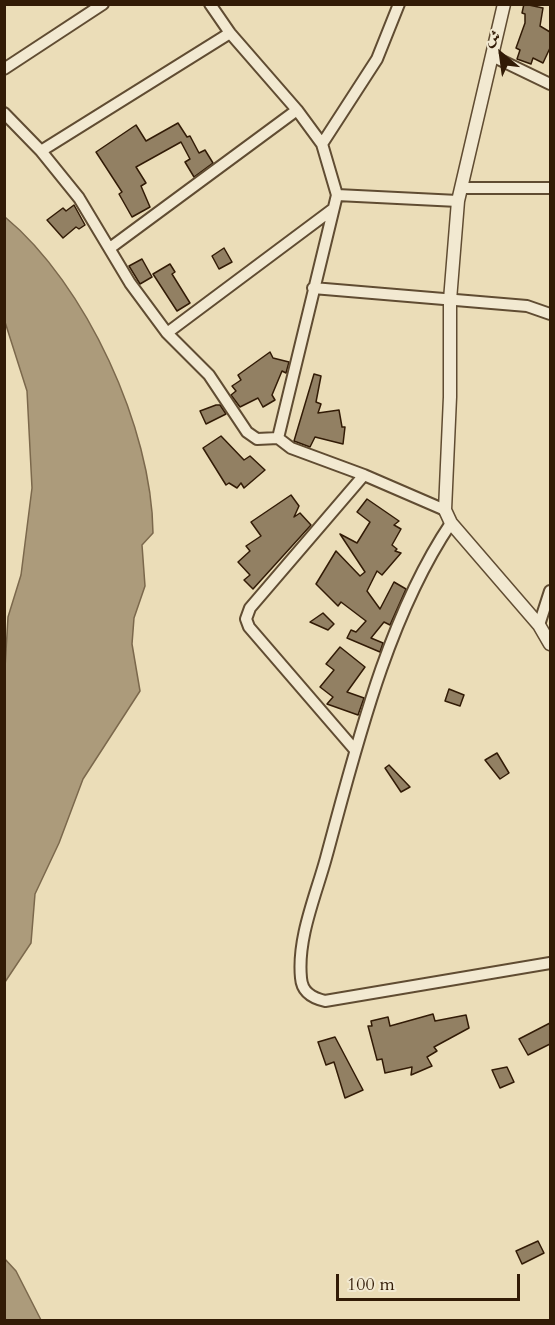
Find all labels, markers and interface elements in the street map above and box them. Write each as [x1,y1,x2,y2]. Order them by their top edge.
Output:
north arrow [471,24,531,84]
text: ش [480,25,505,52]
scale bar [339,1262,524,1300]
text: 100 m [347,1272,395,1297]

